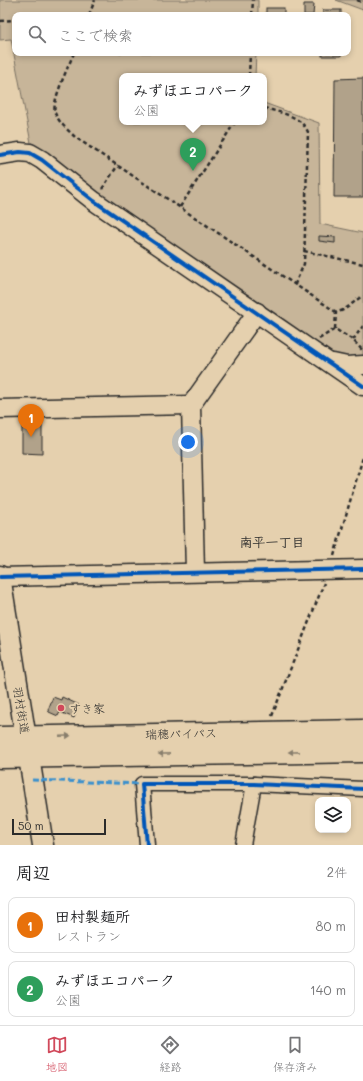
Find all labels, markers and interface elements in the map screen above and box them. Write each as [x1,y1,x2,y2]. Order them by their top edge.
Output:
search box [12,12,351,56]
icon: search [26,23,48,45]
text: ここで検索 [58,25,133,45]
popup [119,73,267,125]
text: みずほエコパーク [133,80,253,100]
text: 公園 [133,101,159,118]
pin: 2 [180,138,206,171]
pin: 1 [18,404,44,437]
your location [178,432,198,452]
district label: 南平一丁目 [239,533,305,550]
street label: 羽村街道 [10,685,34,735]
place label: すき家 [69,700,105,716]
marker: すき家 [56,703,66,713]
street label: 瑞穂バイパス [145,724,217,742]
one-way arrow [59,733,71,740]
one-way arrow [287,749,300,755]
one-way arrow [157,751,170,757]
map controls [315,797,351,833]
button: layers [315,797,351,833]
scale bar [12,817,106,836]
text: 50 m [18,818,44,833]
text: 周辺 [16,861,50,883]
text: 2件 [327,863,347,880]
text: 田村製麺所 [55,906,130,926]
text: 1 [27,917,33,934]
text: 80 m [316,917,346,934]
text: レストラン [55,927,121,944]
text: みずほエコパーク [55,970,175,990]
text: 2 [26,981,34,998]
text: 140 m [310,981,346,998]
text: 公園 [55,991,81,1008]
tab: 地図 [46,1034,68,1074]
tab: 経路 [159,1034,181,1074]
tab: 保存済み [273,1034,317,1074]

